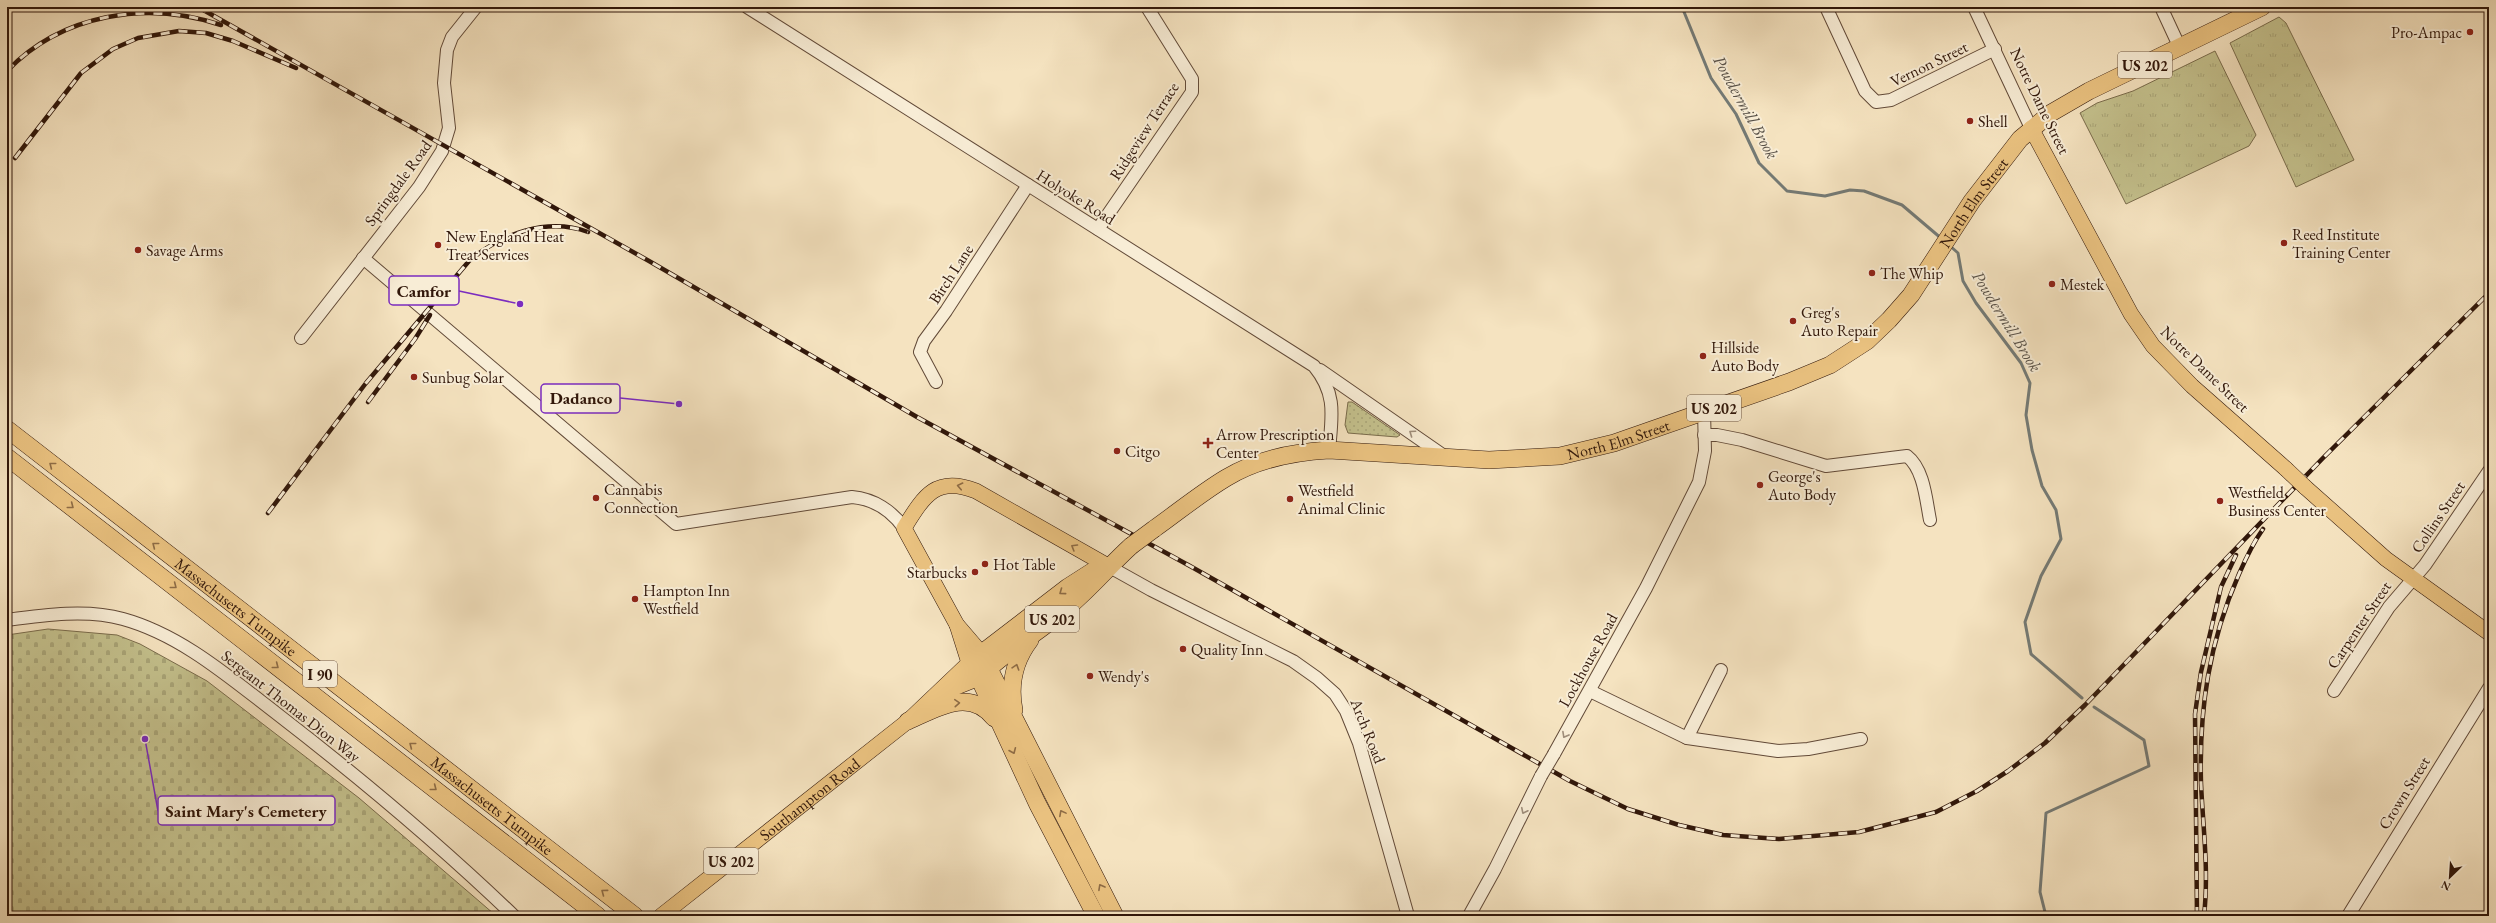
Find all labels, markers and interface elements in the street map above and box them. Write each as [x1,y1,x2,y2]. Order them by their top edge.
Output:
place label: Pro-Ampac [2391,22,2462,43]
marker: Pro-Ampac [2465,27,2475,37]
street label: Vernon Street [1887,36,1971,92]
street label: Notre Dame Street [2005,44,2075,158]
water label: Powdermill Brook [1708,51,1784,163]
road number: US 202 [2118,52,2172,78]
street label: Ridgeview Terrace [1104,78,1184,184]
place label: Shell [1978,111,2008,132]
marker: Shell [1965,116,1975,126]
street label: Springdale Road [360,135,437,230]
street label: North Elm Street [1934,153,2012,252]
street label: Holyoke Road [1033,164,1120,230]
place label: Reed Institute Training Center [2292,224,2391,263]
place label: New England Heat Treat Services [446,226,564,265]
marker: Reed Institute Training Center [2279,238,2289,248]
place label: Savage Arms [146,240,223,261]
marker: New England Heat Treat Services [433,240,443,250]
street label: Birch Lane [924,240,978,308]
marker: Savage Arms [133,245,143,255]
place label: The Whip [1880,263,1944,284]
water label: Powdermill Brook [1967,266,2047,376]
marker: The Whip [1867,268,1877,278]
place label: Mestek [2060,274,2105,295]
callout: Camfor [389,276,459,305]
marker: Mestek [2047,279,2057,289]
text: Camfor [397,280,451,302]
place label: Greg's Auto Repair [1800,302,1879,341]
marker: Greg's Auto Repair [1788,316,1798,326]
street label: Notre Dame Street [2156,321,2254,417]
place label: Hillside Auto Body [1710,337,1780,376]
marker: Hillside Auto Body [1698,351,1708,361]
place label: Sunbug Solar [422,367,504,388]
marker: Sunbug Solar [409,372,419,382]
callout: Dadanco [541,384,620,413]
text: Dadanco [550,387,613,409]
road number: US 202 [1687,395,1741,421]
street label: North Elm Street [1565,414,1672,464]
place label: Arrow Prescription Center [1215,424,1335,463]
one-way arrow [1410,431,1417,438]
marker: Arrow Prescription Center [1203,438,1213,448]
place label: Citgo [1125,441,1160,462]
marker: Citgo [1112,446,1122,456]
one-way arrow [50,463,57,470]
place label: George's Auto Body [1767,466,1837,505]
street label: Collins Street [2406,477,2470,557]
place label: Cannabis Connection [604,479,679,518]
place label: Westfield Animal Clinic [1297,480,1385,519]
marker: George's Auto Body [1755,480,1765,490]
place label: Westfield Business Center [2228,482,2326,521]
one-way arrow [957,483,963,491]
marker: Cannabis Connection [591,493,601,503]
marker: Westfield Animal Clinic [1285,494,1295,504]
marker: Westfield Business Center [2215,496,2225,506]
one-way arrow [66,502,73,509]
one-way arrow [152,543,159,550]
one-way arrow [1071,544,1078,551]
street label: Massachusetts Turnpike [171,553,302,661]
place label: Hot Table [993,554,1056,575]
marker: Hot Table [980,559,990,569]
place label: Starbucks [907,562,967,583]
marker: Starbucks [970,567,980,577]
street label: Carpenter Street [2322,577,2396,673]
place label: Hampton Inn Westfield [643,580,731,619]
one-way arrow [169,581,176,588]
one-way arrow [1060,587,1067,594]
marker: Hampton Inn Westfield [630,594,640,604]
road number: US 202 [1025,606,1079,632]
street label: Lockhouse Road [1554,609,1623,711]
place label: Quality Inn [1191,639,1264,660]
marker: Quality Inn [1178,644,1188,654]
street label: Sergeant Thomas Dion Way [217,645,366,768]
one-way arrow [272,661,279,668]
road number: I 90 [303,661,337,687]
one-way arrow [1011,664,1020,671]
place label: Wendy's [1098,666,1149,687]
marker: Wendy's [1085,671,1095,681]
street label: Arch Road [1345,695,1391,767]
one-way arrow [954,698,960,707]
one-way arrow [1562,731,1569,738]
one-way arrow [410,743,417,750]
one-way arrow [1008,746,1016,754]
street label: Massachusetts Turnpike [427,751,558,859]
street label: Southampton Road [755,752,865,845]
street label: Crown Street [2373,753,2435,833]
one-way arrow [430,784,437,791]
callout: Saint Mary's Cemetery [158,796,335,825]
text: Saint Mary's Cemetery [165,800,327,822]
one-way arrow [1521,806,1529,814]
one-way arrow [1059,809,1067,817]
road number: US 202 [704,848,758,874]
north arrow [2430,857,2470,897]
text: N [2439,878,2453,894]
one-way arrow [1099,884,1106,891]
one-way arrow [602,890,609,897]

